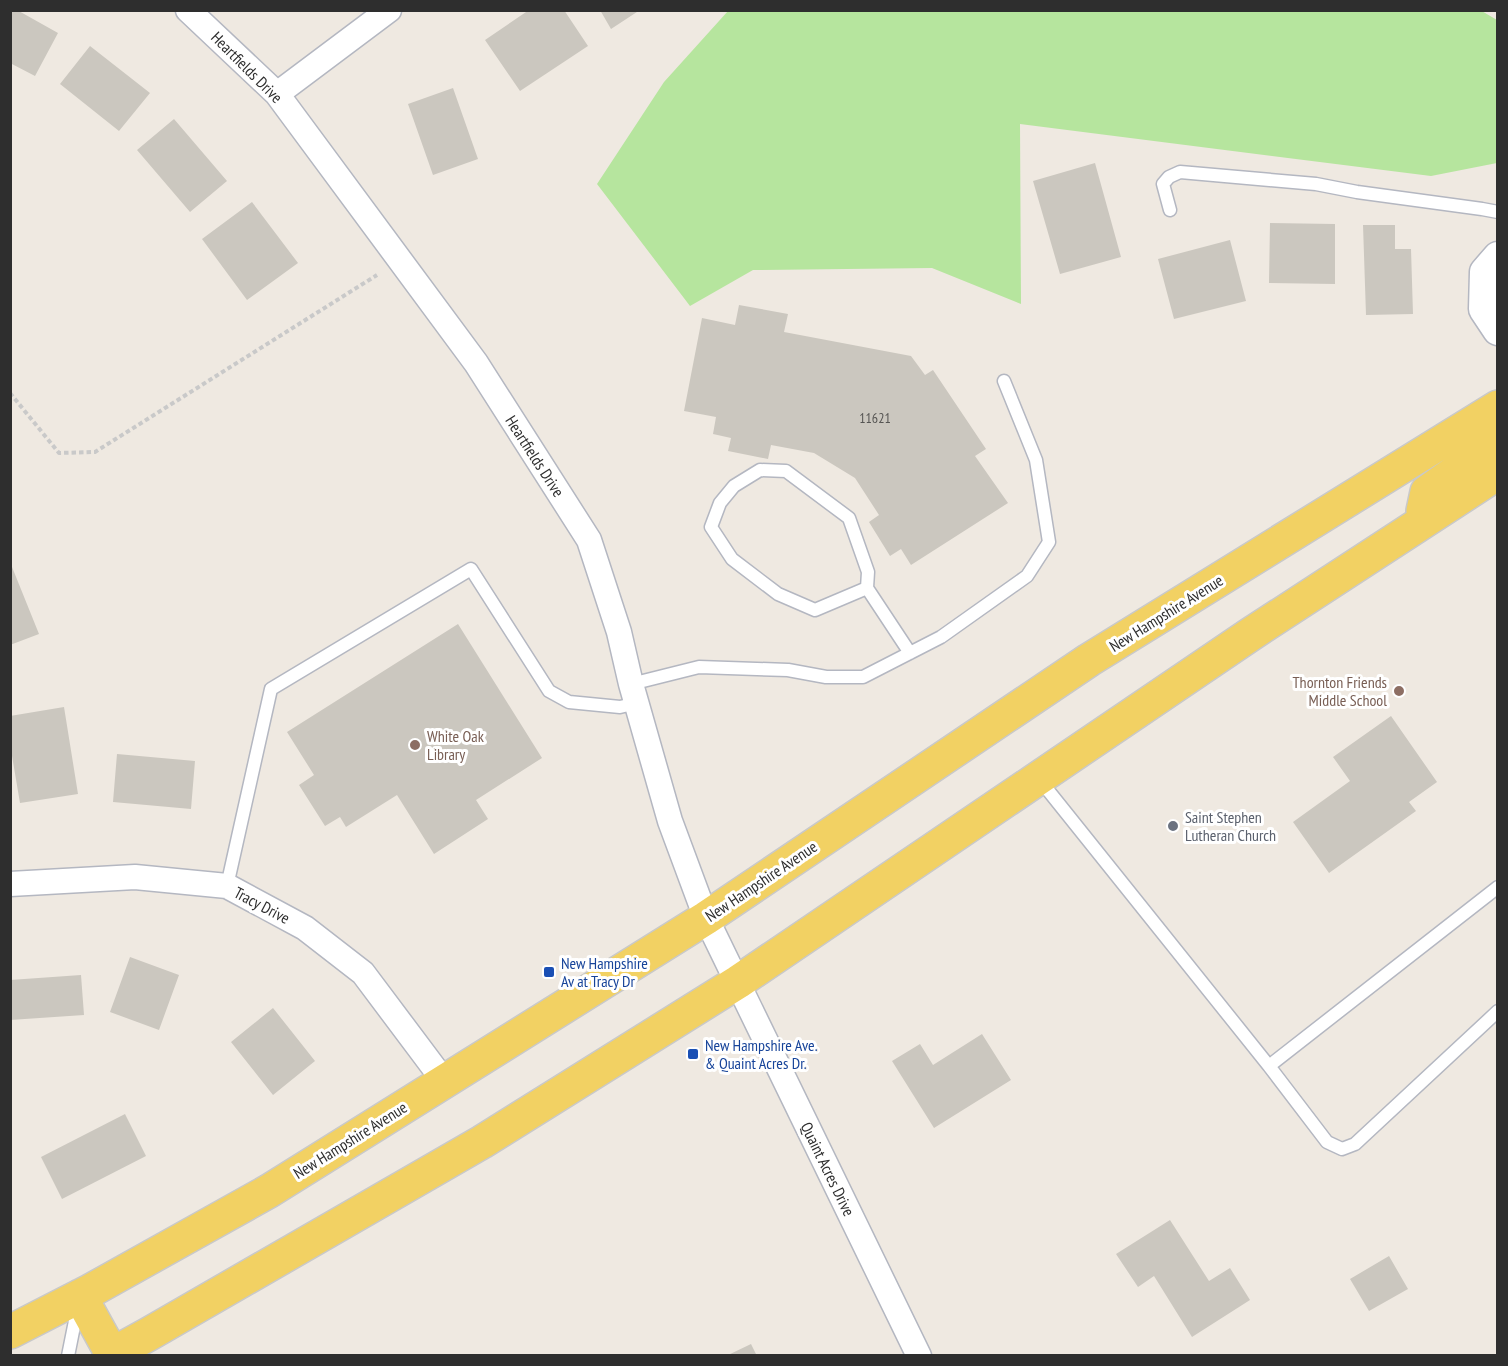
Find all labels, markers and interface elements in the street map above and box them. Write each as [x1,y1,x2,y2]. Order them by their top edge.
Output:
street label: Heartfields Drive [207,27,287,107]
house number: 11621 [859,409,891,427]
street label: Heartfields Drive [501,412,569,500]
street label: New Hampshire Avenue [1105,570,1227,656]
place label: Thornton Friends Middle School [1292,672,1387,710]
marker: Thornton Friends Middle School [1392,684,1406,698]
place label: White Oak Library [427,726,485,764]
marker: White Oak Library [408,738,422,752]
place label: Saint Stephen Lutheran Church [1185,807,1276,845]
marker: Saint Stephen Lutheran Church [1166,819,1180,833]
street label: New Hampshire Avenue [701,836,821,926]
street label: Tracy Drive [231,882,293,928]
place label: New Hampshire Av at Tracy Dr [561,953,648,991]
marker: New Hampshire Av at Tracy Dr [542,965,556,979]
place label: New Hampshire Ave. & Quaint Acres Dr. [705,1035,818,1073]
marker: New Hampshire Ave. & Quaint Acres Dr. [686,1047,700,1061]
street label: New Hampshire Avenue [289,1097,411,1183]
street label: Quaint Acres Drive [797,1119,859,1219]

